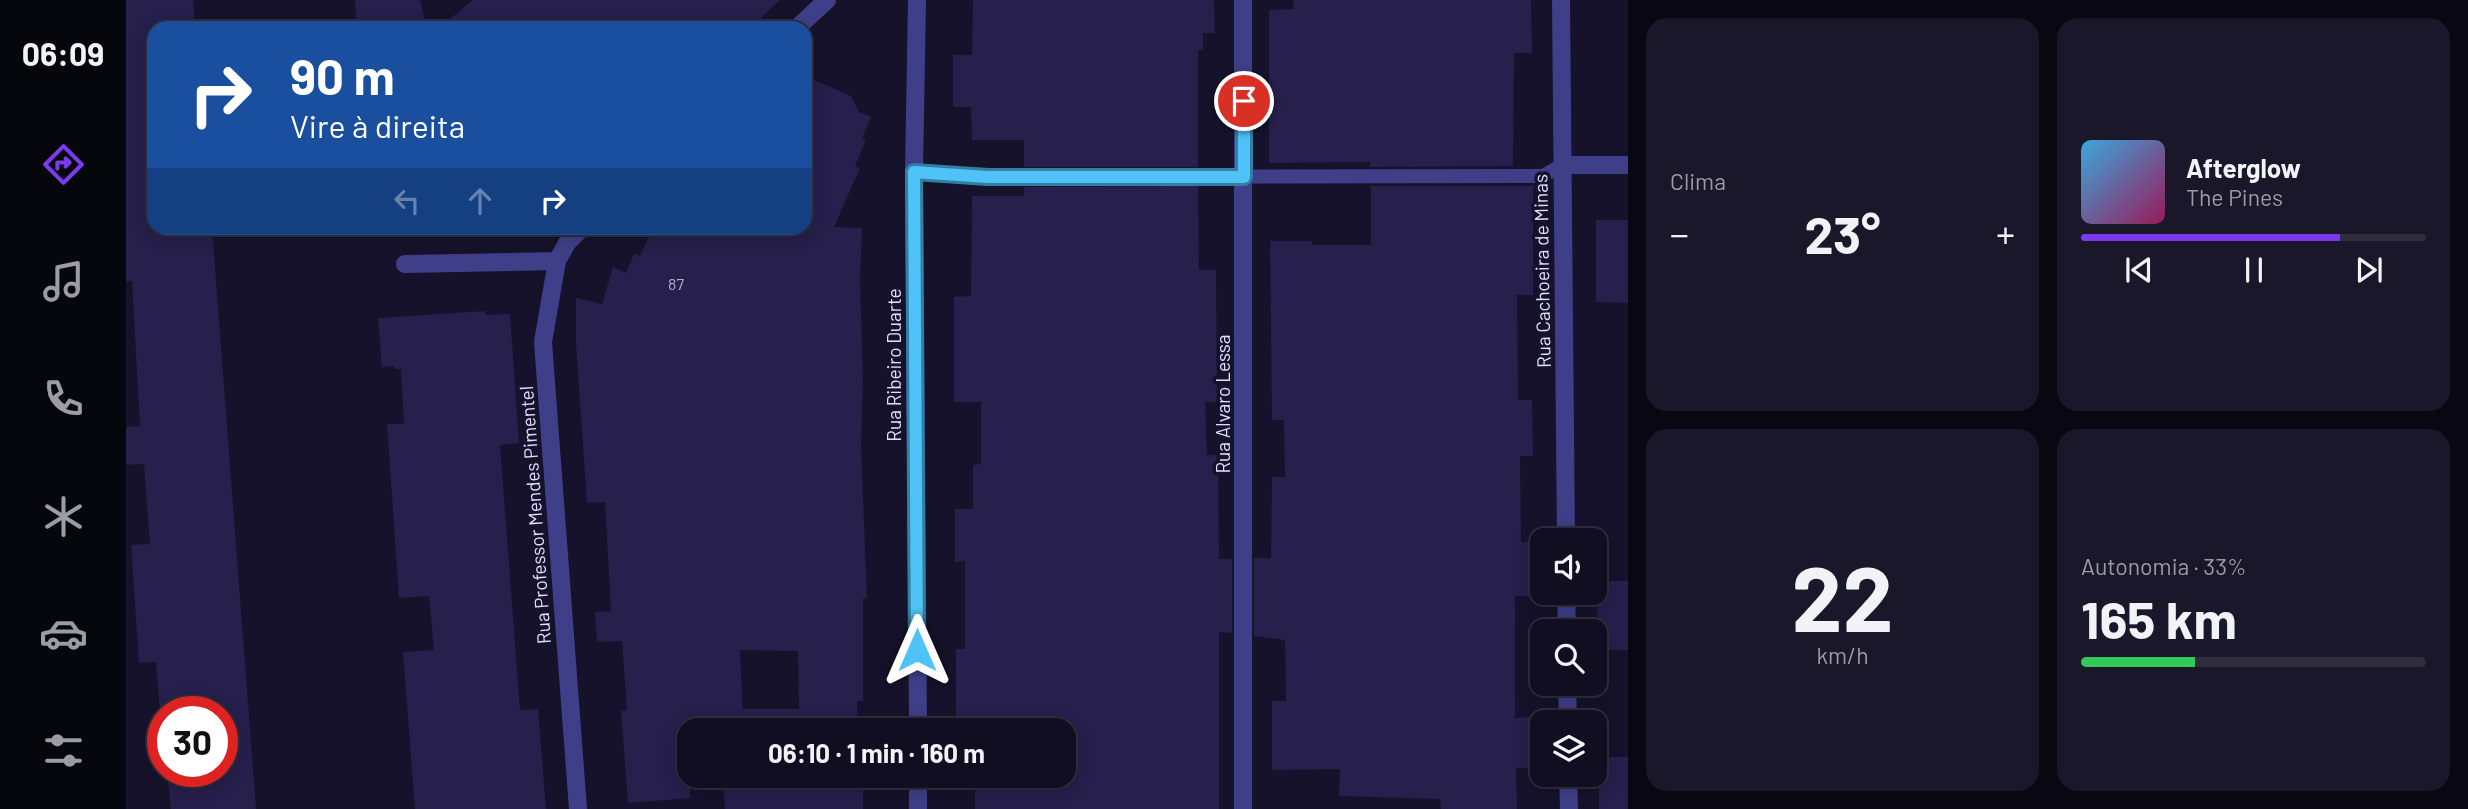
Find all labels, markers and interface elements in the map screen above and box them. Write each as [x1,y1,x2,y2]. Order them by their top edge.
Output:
text: 06:09 [22,34,104,72]
text: 90 m [290,46,395,105]
icon: right [175,49,266,140]
pin [1214,71,1274,131]
icon: arrive [1225,82,1263,120]
text: Vire à direita [290,106,465,144]
icon: directions [39,140,88,189]
text: Afterglow [2186,152,2301,183]
text: Clima [1670,167,1726,195]
street label: Rua Cachoeira de Minas [1528,174,1555,368]
icon: left [388,182,426,220]
icon: ahead [461,182,499,220]
icon: right [534,182,572,220]
text: The Pines [2186,183,2283,211]
text: 23° [1804,202,1881,264]
text: − [1670,210,1689,256]
text: + [1996,210,2015,256]
icon: previous [2120,251,2158,289]
icon: pause [2235,251,2273,289]
icon: next [2350,251,2388,289]
icon: music [39,257,88,306]
house number: 87 [668,274,684,293]
street label: Rua Ribeiro Duarte [882,288,905,442]
street label: Rua Alvaro Lessa [1211,334,1234,474]
icon: phone [39,374,88,423]
street label: Rua Professor Mendes Pimentel [514,385,555,645]
icon: climate [39,492,88,541]
map controls [1530,528,1607,787]
button: sound [1530,528,1607,605]
text: 22 [1792,541,1893,650]
text: Autonomia · 33% [2081,552,2247,580]
text: 165 km [2081,587,2237,649]
icon: car [39,609,88,658]
position arrow [880,613,954,687]
button: search [1530,619,1607,696]
text: km/h [1816,641,1869,669]
speed limit sign: 30 [147,696,238,787]
button: layers [1530,710,1607,787]
icon: filters [39,726,88,775]
text: 06:10 · 1 min · 160 m [768,737,985,768]

